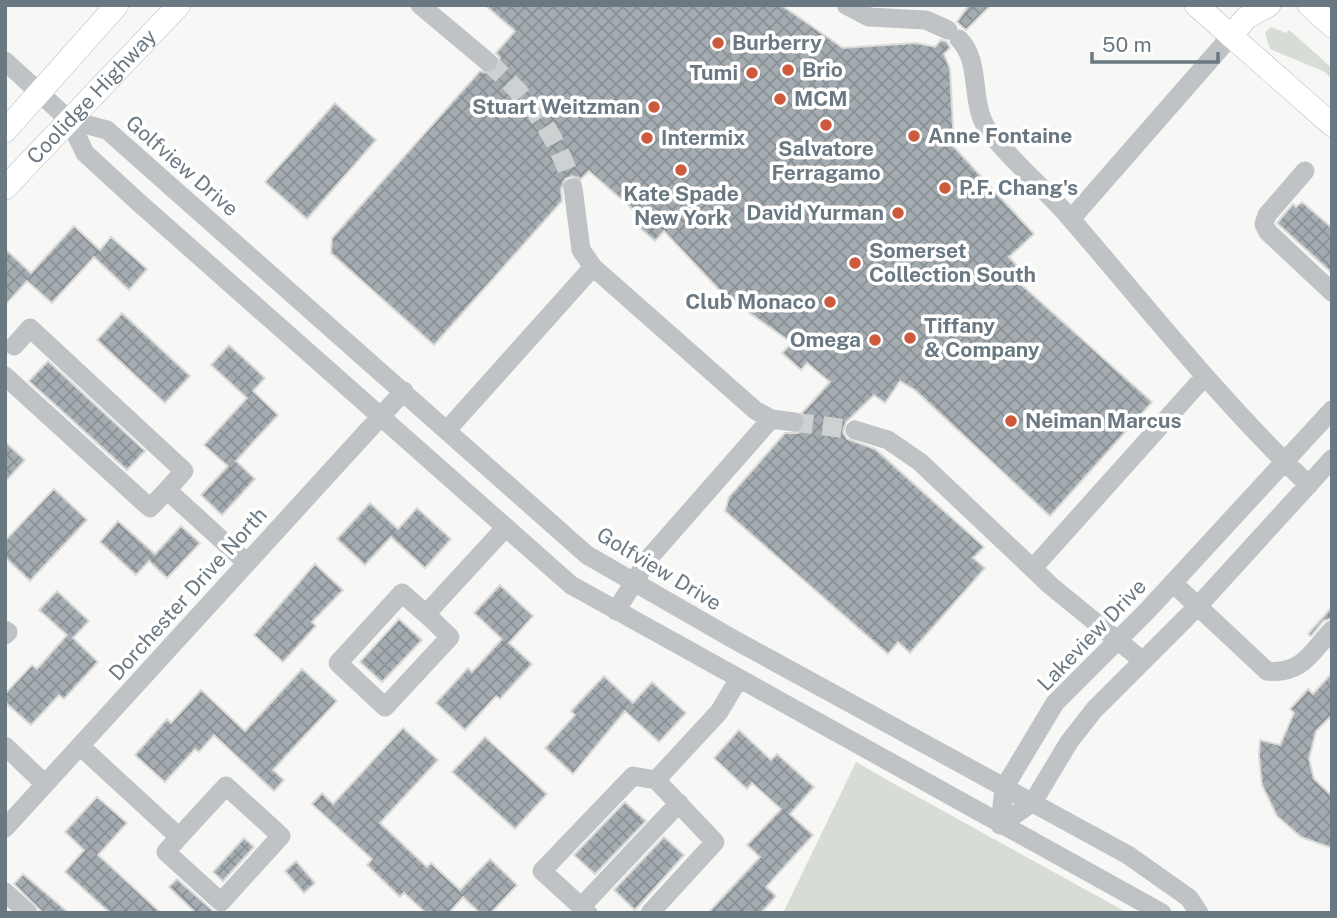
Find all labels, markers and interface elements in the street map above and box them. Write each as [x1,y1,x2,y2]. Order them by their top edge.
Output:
scale bar [1092,21,1218,65]
street label: Coolidge Highway [22,24,161,169]
place label: Burberry [732,30,822,55]
text: 50 m [1102,32,1152,57]
marker: Burberry [710,35,726,51]
place label: Brio [802,57,843,82]
place label: Tumi [689,60,738,85]
marker: Brio [780,62,796,78]
marker: Tumi [744,65,760,81]
place label: MCM [794,86,848,111]
marker: MCM [772,91,788,107]
place label: Stuart Weitzman [472,94,640,119]
marker: Stuart Weitzman [646,99,662,115]
street label: Golfview Drive [121,110,244,221]
marker: Salvatore Ferragamo [818,117,834,133]
place label: Anne Fontaine [928,123,1072,148]
place label: Intermix [661,125,745,150]
marker: Anne Fontaine [906,128,922,144]
marker: Intermix [639,130,655,146]
place label: Salvatore Ferragamo [771,136,881,185]
marker: Kate Spade New York [673,162,689,178]
place label: P.F. Chang's [959,175,1078,200]
marker: P.F. Chang's [937,180,953,196]
place label: Kate Spade New York [623,181,739,230]
place label: David Yurman [746,200,884,225]
marker: David Yurman [890,205,906,221]
place label: Somerset Collection South [869,238,1036,287]
marker: Somerset Collection South [847,255,863,271]
place label: Club Monaco [685,289,816,314]
marker: Club Monaco [822,294,838,310]
place label: Tiffany & Company [924,313,1040,362]
place label: Omega [790,327,861,352]
marker: Tiffany & Company [902,330,918,346]
marker: Omega [867,332,883,348]
place label: Neiman Marcus [1025,408,1181,433]
marker: Neiman Marcus [1003,413,1019,429]
street label: Dorchester Drive North [103,502,272,685]
street label: Golfview Drive [592,522,726,616]
street label: Lakeview Drive [1032,574,1151,696]

